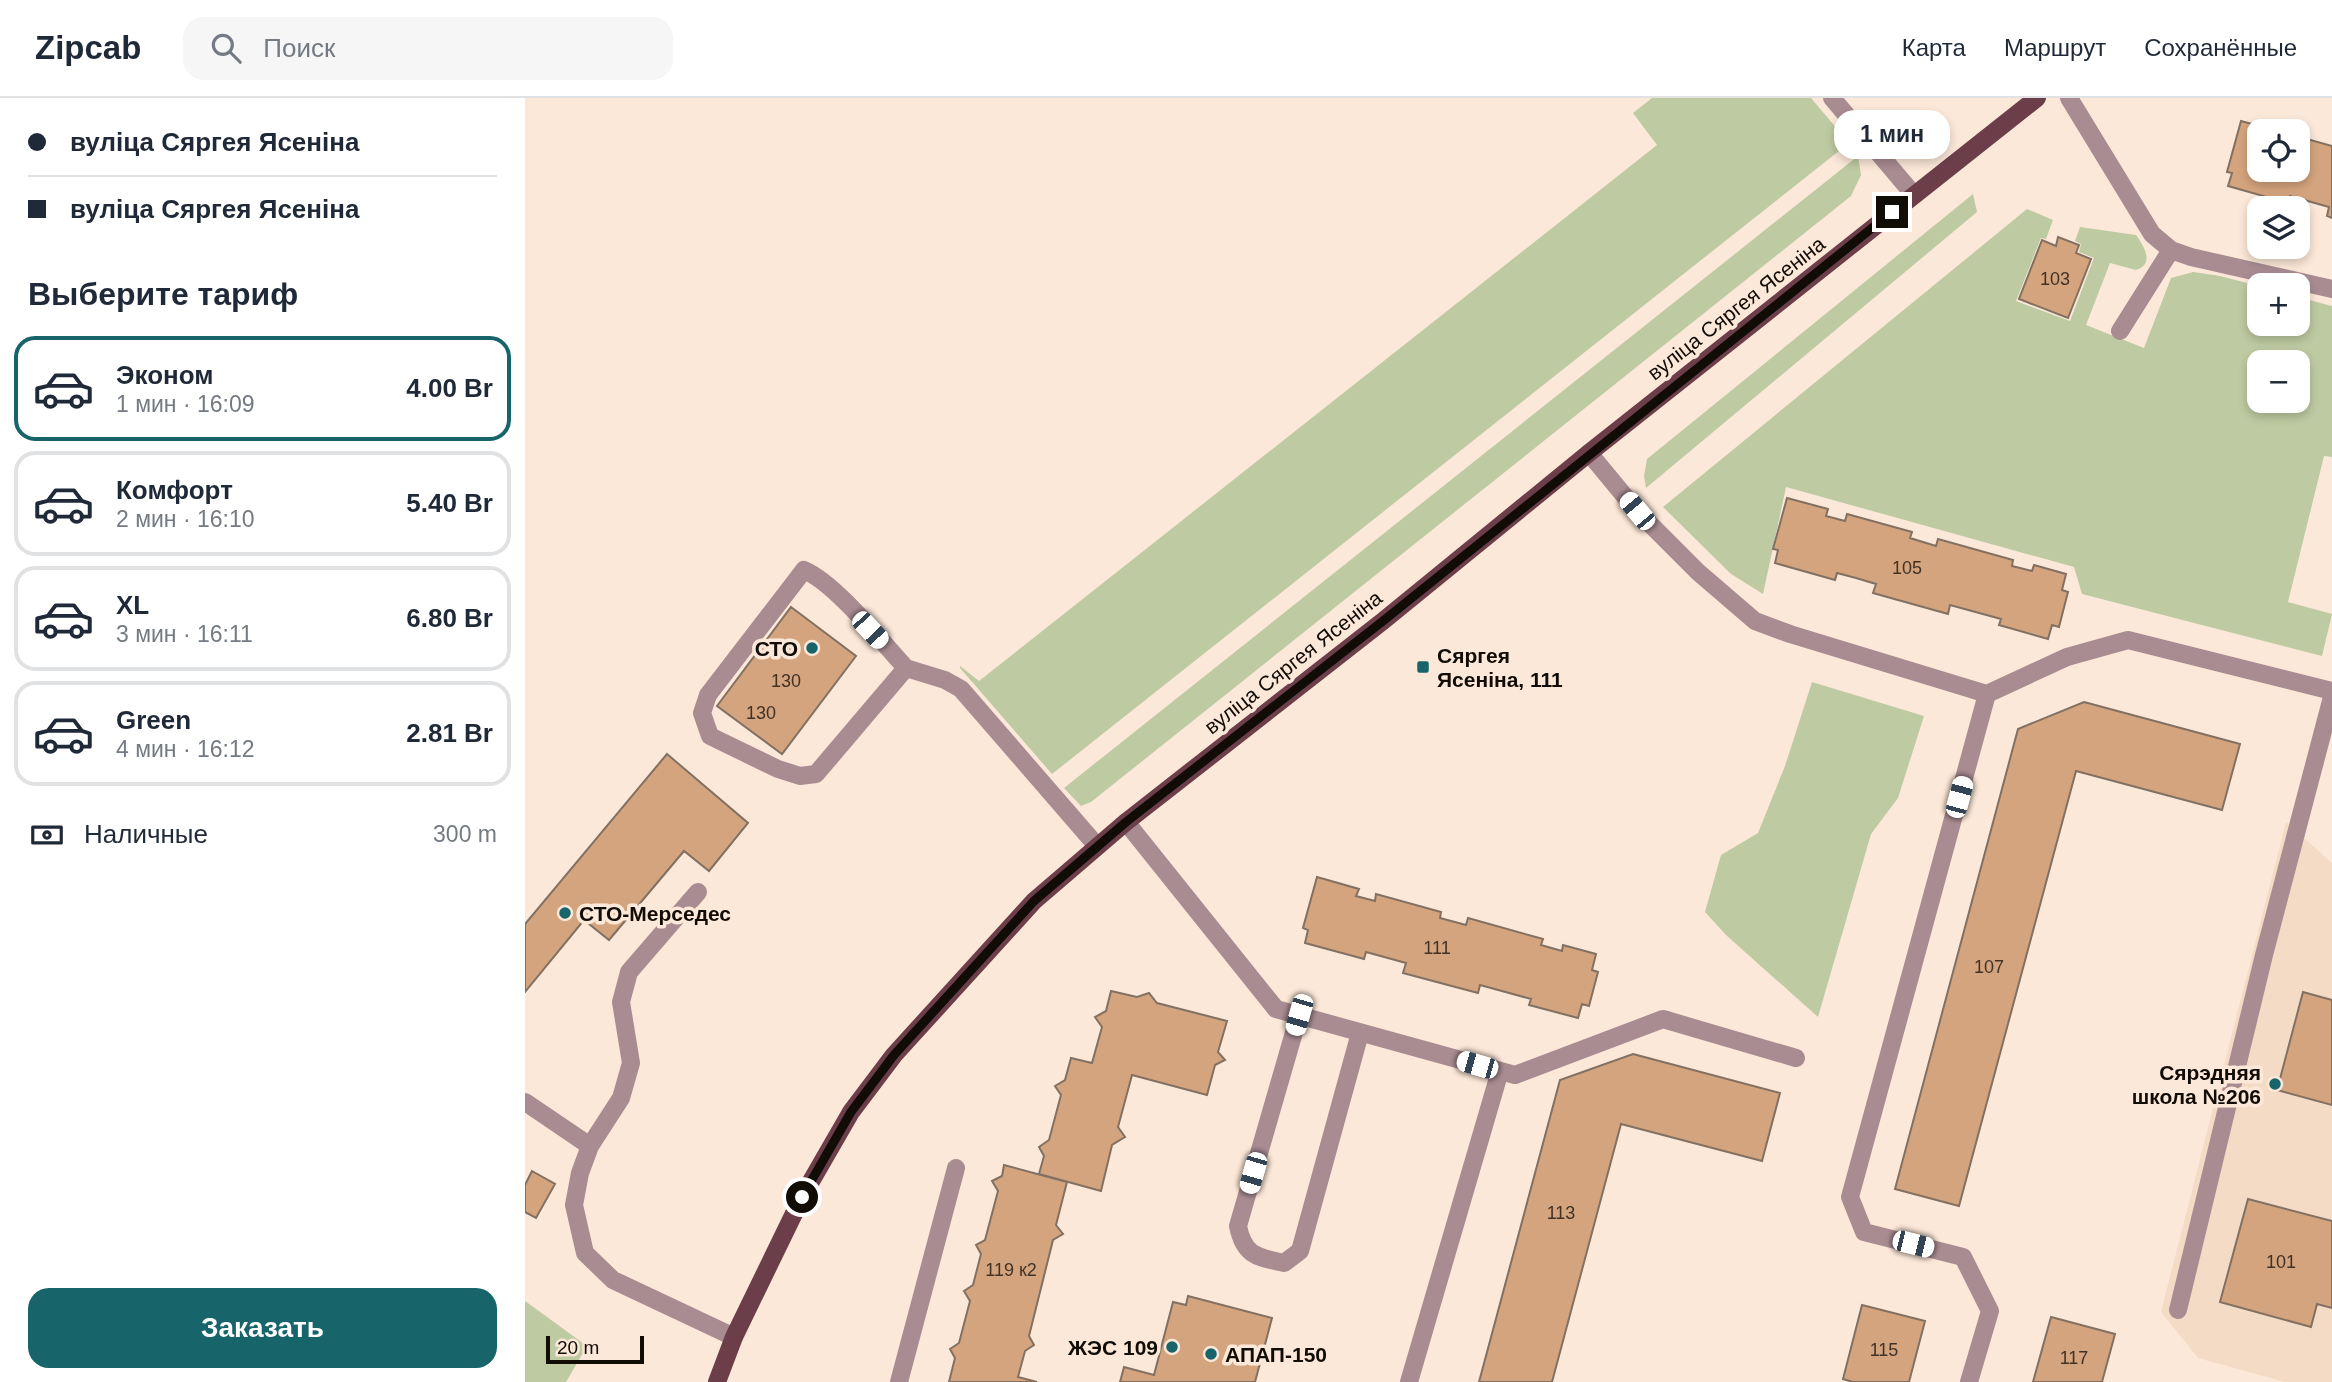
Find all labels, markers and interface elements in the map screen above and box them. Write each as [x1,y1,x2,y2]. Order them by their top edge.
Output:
search box [183,17,673,80]
text: Zipcab [35,29,141,66]
icon: search [207,29,245,67]
text: Поиск [263,33,335,63]
text: Карта [1902,34,1966,61]
text: Маршрут [2004,34,2106,61]
text: Сохранённые [2144,34,2297,61]
callout: 1 мин [1834,110,1950,159]
map controls [2247,119,2310,413]
button: locate [2247,119,2310,182]
text: 1 мин [1860,121,1924,147]
text: вуліца Сяргея Ясеніна [70,127,359,157]
text: вуліца Сяргея Ясеніна [70,194,359,224]
route end [1876,196,1908,228]
button: layers [2247,196,2310,259]
street label: вуліца Сяргея Ясеніна [1643,232,1829,384]
house number: 103 [2040,269,2070,289]
button: + [2247,273,2310,336]
text: Выберите тариф [28,276,298,312]
button: − [2247,350,2310,413]
icon: car [32,357,95,420]
text: Эконом [116,360,214,390]
text: 4.00 Br [406,373,493,403]
text: 1 мин · 16:09 [116,391,255,417]
icon: car [32,472,95,535]
text: Комфорт [116,475,233,505]
text: 5.40 Br [406,488,493,518]
car [1616,488,1659,534]
text: 2 мин · 16:10 [116,506,255,532]
house number: 105 [1892,558,1922,578]
street label: вуліца Сяргея Ясеніна [1200,586,1386,738]
icon: car [32,587,95,650]
text: XL [116,590,149,620]
text: 6.80 Br [406,603,493,633]
car [848,607,893,653]
text: 3 мин · 16:11 [116,621,253,647]
place label: СТО [755,637,798,660]
marker: СТО [804,640,820,656]
place label: Сяргея Ясеніна, 111 [1437,644,1563,691]
marker: Сяргея Ясеніна, 111 [1415,659,1431,675]
house number: 130 [771,671,801,691]
icon: car [32,702,95,765]
house number: 130 [746,703,776,723]
text: Green [116,705,191,735]
text: 2.81 Br [406,718,493,748]
text: 4 мин · 16:12 [116,736,255,762]
car [1944,774,1975,820]
icon: cash [28,816,66,854]
text: Наличные [84,819,208,849]
text: 300 m [433,821,497,847]
place label: СТО-Мерседес [579,902,731,925]
marker: СТО-Мерседес [557,905,573,921]
house number: 111 [1423,938,1451,958]
house number: 107 [1974,957,2004,977]
car [1284,992,1315,1038]
car [1454,1049,1501,1081]
place label: Сярэдняя школа №206 [2132,1061,2261,1108]
marker: Сярэдняя школа №206 [2267,1076,2283,1092]
car [1238,1150,1269,1196]
route start [786,1181,818,1213]
house number: 113 [1547,1203,1575,1223]
car [1891,1229,1936,1259]
house number: 101 [2266,1252,2296,1272]
house number: 119 к2 [985,1260,1037,1280]
button: Заказать [28,1288,497,1368]
scale bar [546,1333,644,1365]
place label: ЖЭС 109 [1067,1336,1158,1359]
text: 20 m [557,1337,599,1358]
marker: ЖЭС 109 [1164,1339,1180,1355]
house number: 115 [1870,1340,1898,1360]
place label: АПАП-150 [1225,1343,1327,1366]
marker: АПАП-150 [1203,1346,1219,1362]
house number: 117 [2060,1348,2088,1368]

